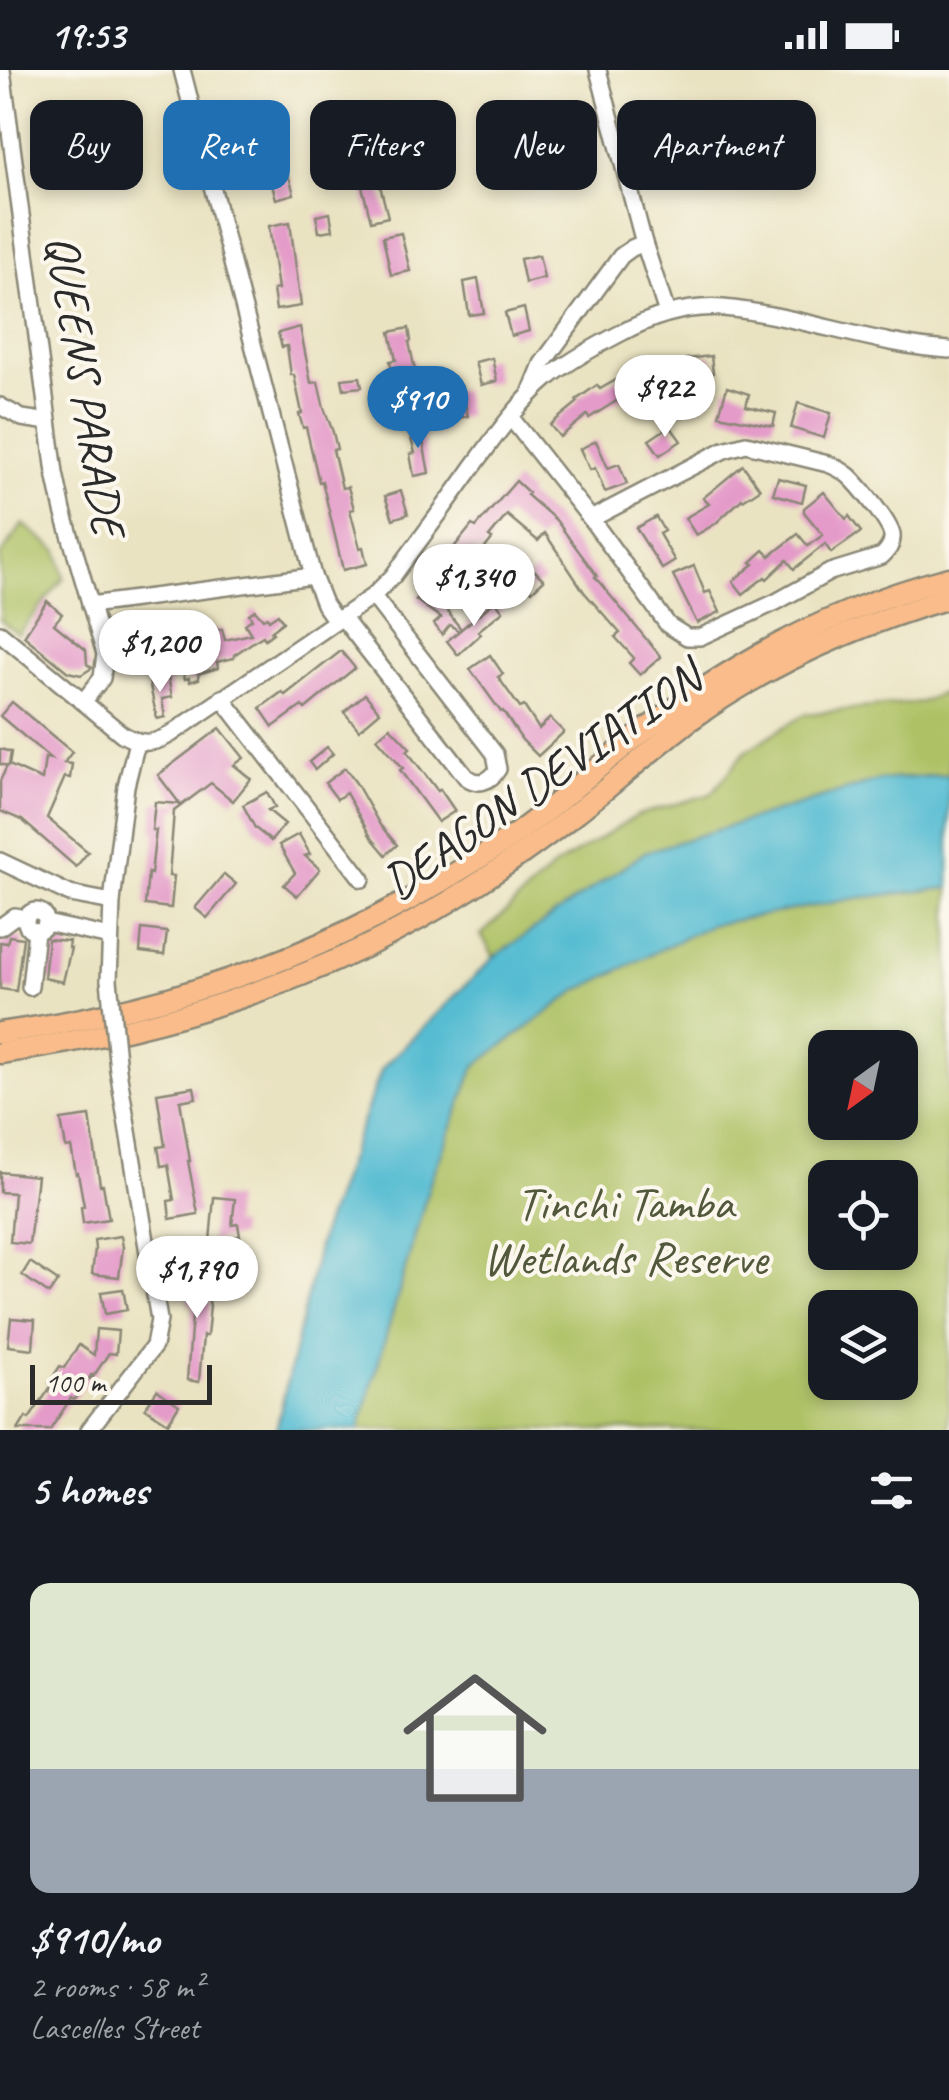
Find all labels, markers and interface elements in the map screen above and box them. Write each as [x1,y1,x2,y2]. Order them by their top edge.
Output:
text: 19:53 [50,12,125,59]
chip: Buy [30,100,143,190]
chip: Rent [163,100,290,190]
chip: Filters [310,100,456,190]
chip: New [476,100,597,190]
chip: Apartment [617,100,816,190]
street label: QUEENS PARADE [33,231,140,545]
pin: $922 [606,355,724,440]
pin: $910 [359,366,477,451]
text: $922 [636,367,694,408]
text: $910 [389,378,447,419]
pin: $1,340 [393,544,555,629]
text: $1,340 [435,556,513,597]
pin: $1,200 [79,610,241,695]
text: $1,200 [121,622,199,663]
street label: DEAGON DEVIATION [371,644,718,912]
north arrow [808,1030,918,1140]
map controls [808,1030,918,1400]
button: locate [808,1160,918,1270]
park label: Tinchi Tamba Wetlands Reserve [483,1173,770,1288]
pin: $1,790 [116,1236,278,1321]
text: $1,790 [158,1248,236,1289]
button: layers [808,1290,918,1400]
scale bar [30,1360,212,1404]
text: 100 m [45,1365,105,1400]
icon: filters [864,1463,919,1518]
text: 5 homes [30,1464,148,1517]
icon: home [385,1648,565,1828]
text: $910/mo [30,1913,159,1966]
text: 2 rooms · 58 m² [30,1966,203,2007]
text: Lascelles Street [30,2007,199,2048]

